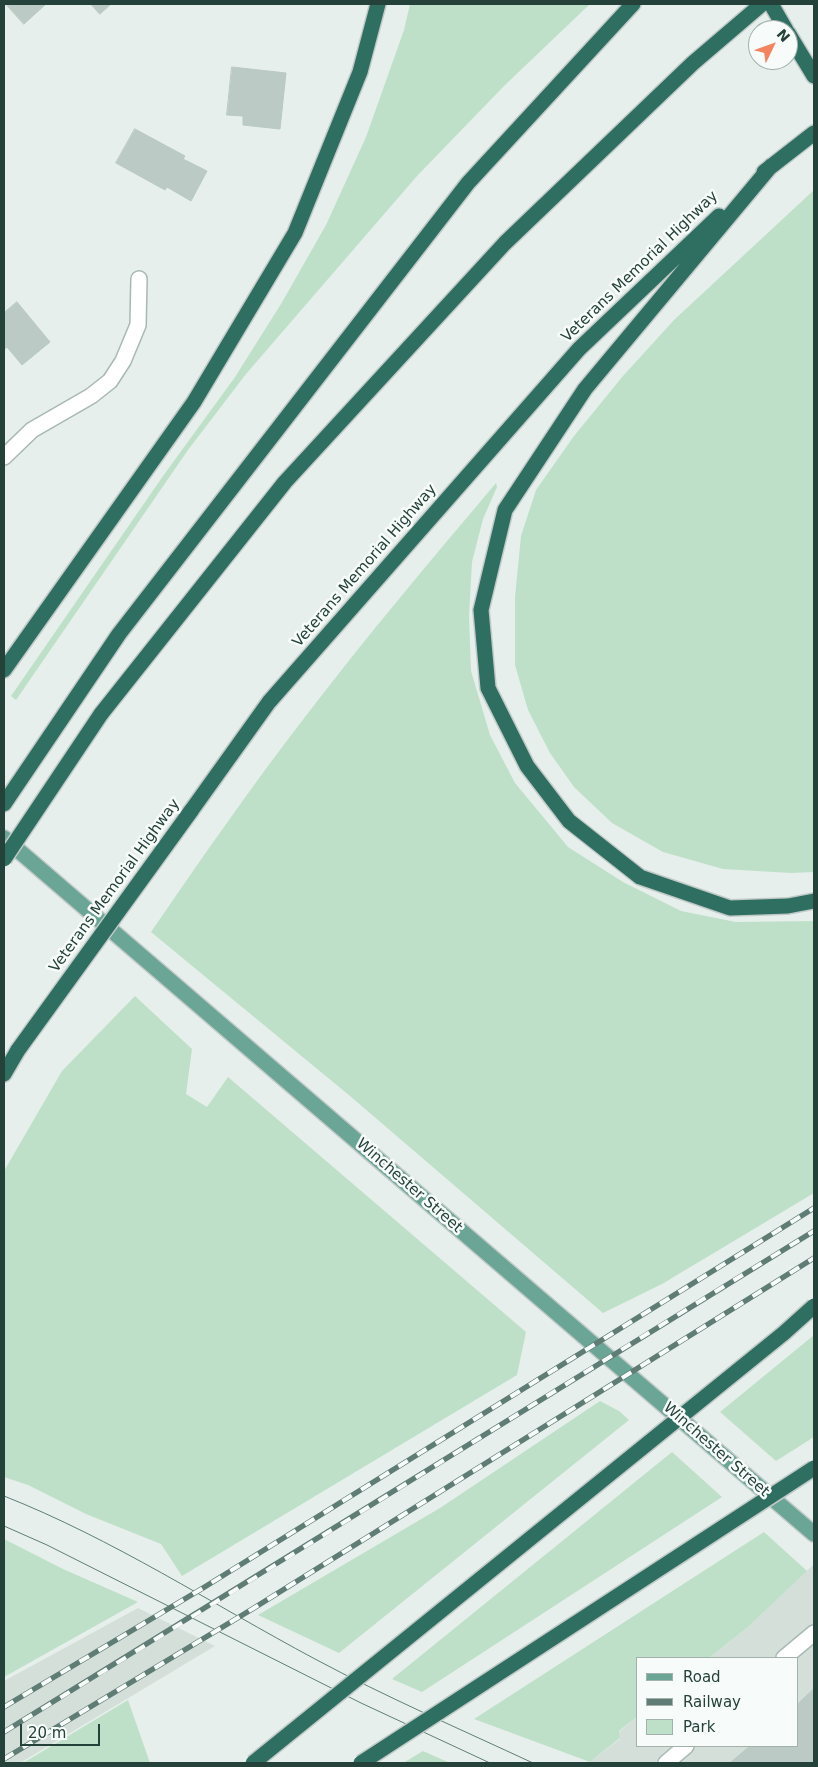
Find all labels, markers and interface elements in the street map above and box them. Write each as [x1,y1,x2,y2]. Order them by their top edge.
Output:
north arrow [748,20,798,70]
text: N [774,26,793,45]
street label: Veterans Memorial Highway [558,188,722,346]
street label: Veterans Memorial Highway [289,481,441,651]
street label: Veterans Memorial Highway [46,796,184,976]
street label: Winchester Street [352,1135,466,1237]
street label: Winchester Street [659,1399,773,1501]
legend [636,1657,798,1747]
text: Road [683,1668,721,1686]
text: Railway [683,1693,741,1711]
scale bar [22,1714,102,1746]
text: Park [683,1718,715,1736]
text: 20 m [28,1724,66,1742]

